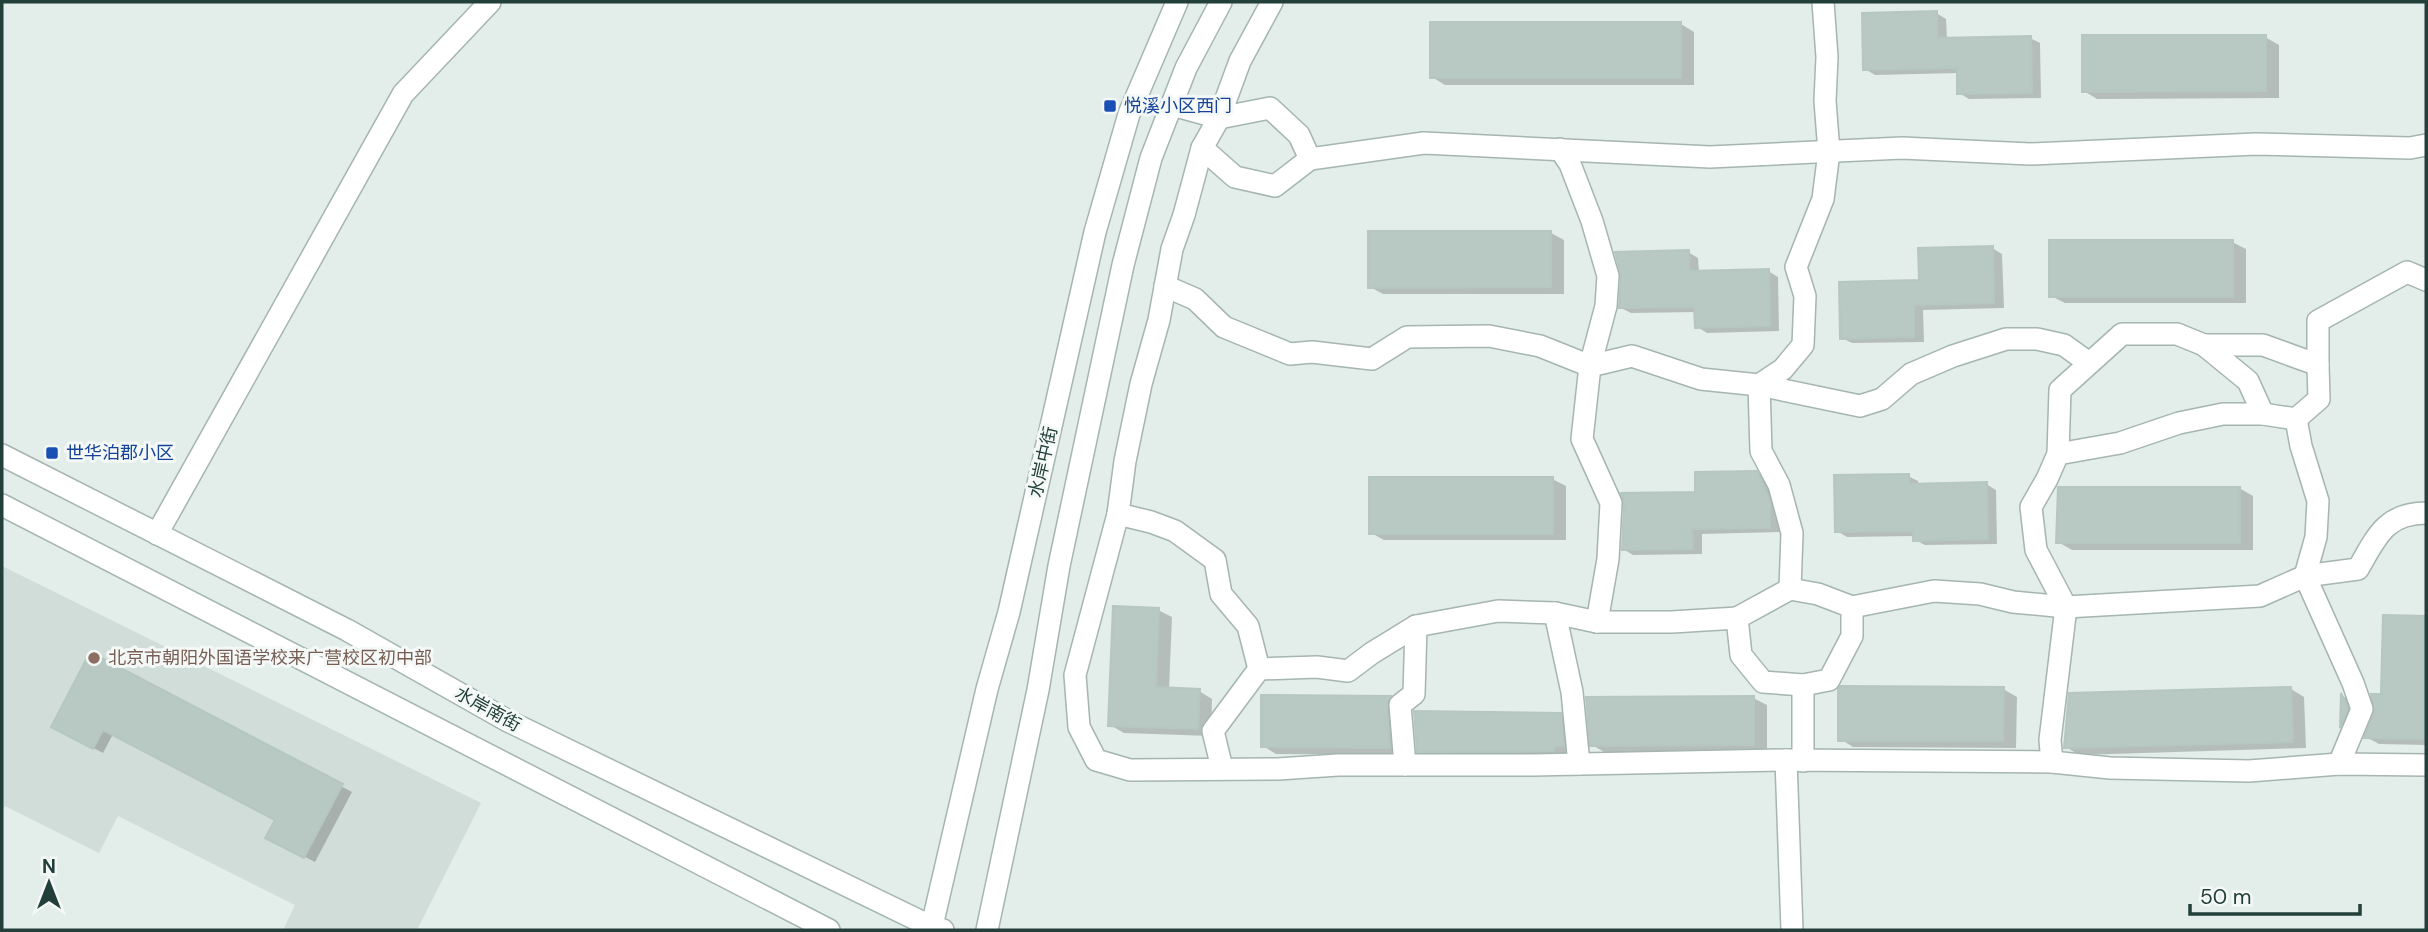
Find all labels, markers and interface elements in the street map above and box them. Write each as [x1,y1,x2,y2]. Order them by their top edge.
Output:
place label: 悦溪小区西门 [1124,94,1232,118]
marker: 悦溪小区西门 [1102,98,1118,114]
street label: 水岸中街 [1023,424,1063,500]
place label: 世华泊郡小区 [66,441,174,465]
marker: 世华泊郡小区 [44,445,60,461]
place label: 北京市朝阳外国语学校来广营校区初中部 [108,646,432,670]
marker: 北京市朝阳外国语学校来广营校区初中部 [86,650,102,666]
street label: 水岸南街 [451,681,525,737]
north arrow [14,848,84,918]
text: N [42,854,56,879]
scale bar [2190,872,2360,916]
text: 50 m [2200,883,2251,911]

